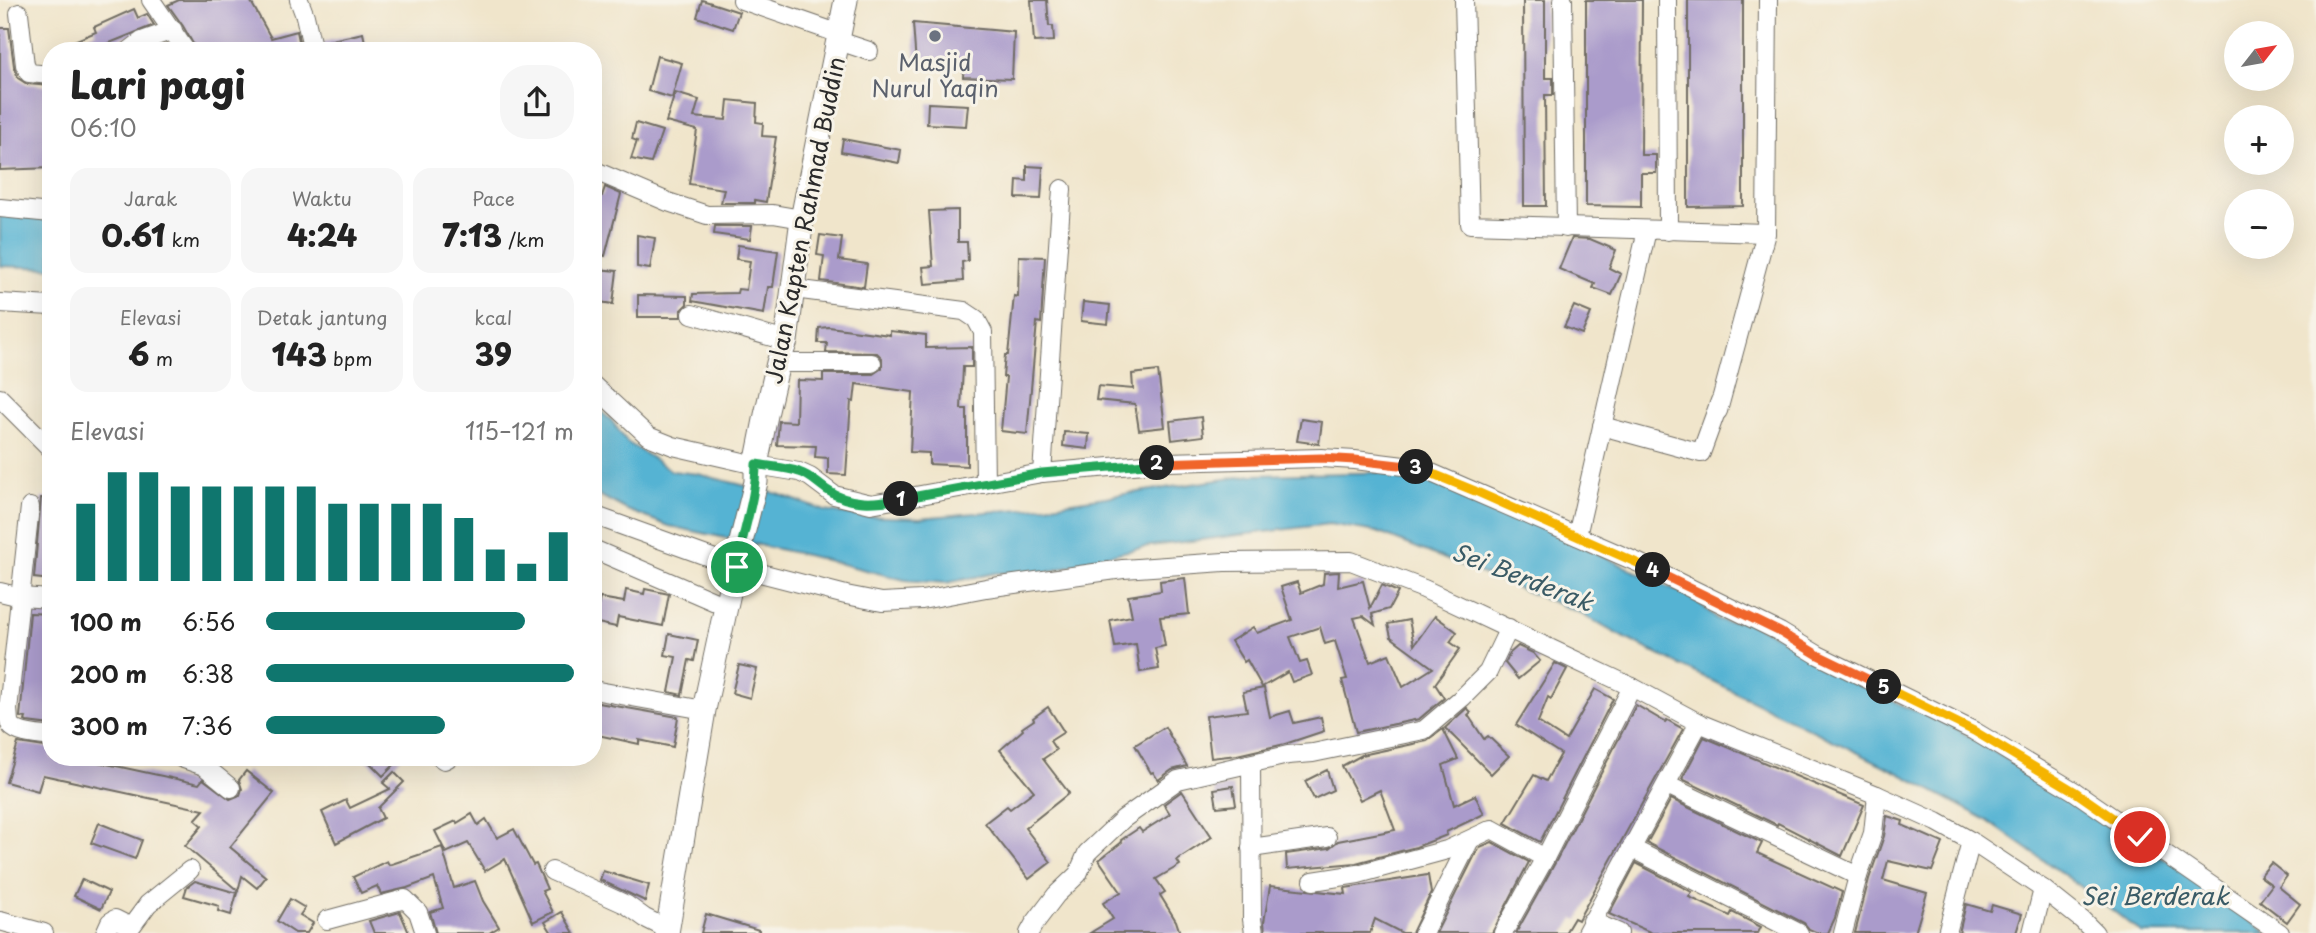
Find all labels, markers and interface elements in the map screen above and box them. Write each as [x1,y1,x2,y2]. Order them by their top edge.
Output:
north arrow [2224,21,2294,91]
map controls [2224,21,2294,259]
marker: Masjid Nurul Yaqin [927,28,943,44]
place label: Masjid Nurul Yaqin [871,44,999,105]
street label: Jalan Kapten Rahmad Buddin [755,53,853,387]
text: Lari pagi [70,55,246,112]
button: share [500,65,574,139]
button: + [2224,105,2294,175]
text: 06:10 [70,110,137,145]
text: Jarak [124,184,178,212]
text: Waktu [292,184,352,212]
text: Pace [472,184,515,212]
button: − [2224,189,2294,259]
text: 0.61 [101,212,165,257]
text: 4:24 [287,212,357,257]
text: 7:13 [442,212,502,257]
text: km [165,225,200,253]
text: /km [502,225,545,253]
text: Elevasi [120,303,182,331]
text: Detak jantung [257,303,387,331]
text: kcal [474,303,512,331]
text: 6 [128,331,150,376]
text: 143 [271,331,327,376]
text: 39 [475,331,512,376]
text: m [150,344,173,372]
text: bpm [327,344,373,372]
text: Elevasi [70,413,145,448]
text: 115–121 m [465,413,574,448]
pin: 2 [1140,446,1174,480]
text: 2 [1150,448,1163,476]
pin: 3 [1398,449,1434,484]
text: 3 [1409,452,1422,480]
pin: 1 [884,482,918,516]
text: 1 [896,484,905,512]
water label: Sei Berderak [1447,533,1600,620]
pin [707,537,767,597]
icon: arrive [718,548,756,586]
pin: 4 [1636,552,1670,588]
text: 4 [1646,555,1659,583]
text: 100 m [70,604,142,639]
text: 6:56 [182,604,235,639]
text: 200 m [70,656,147,691]
text: 6:38 [182,656,234,691]
pin: 5 [1867,670,1902,704]
text: 5 [1877,672,1890,700]
text: 300 m [70,708,148,743]
text: 7:36 [182,708,233,743]
pin [2110,807,2170,867]
icon: check [2121,818,2159,856]
water label: Sei Berderak [2081,877,2230,913]

